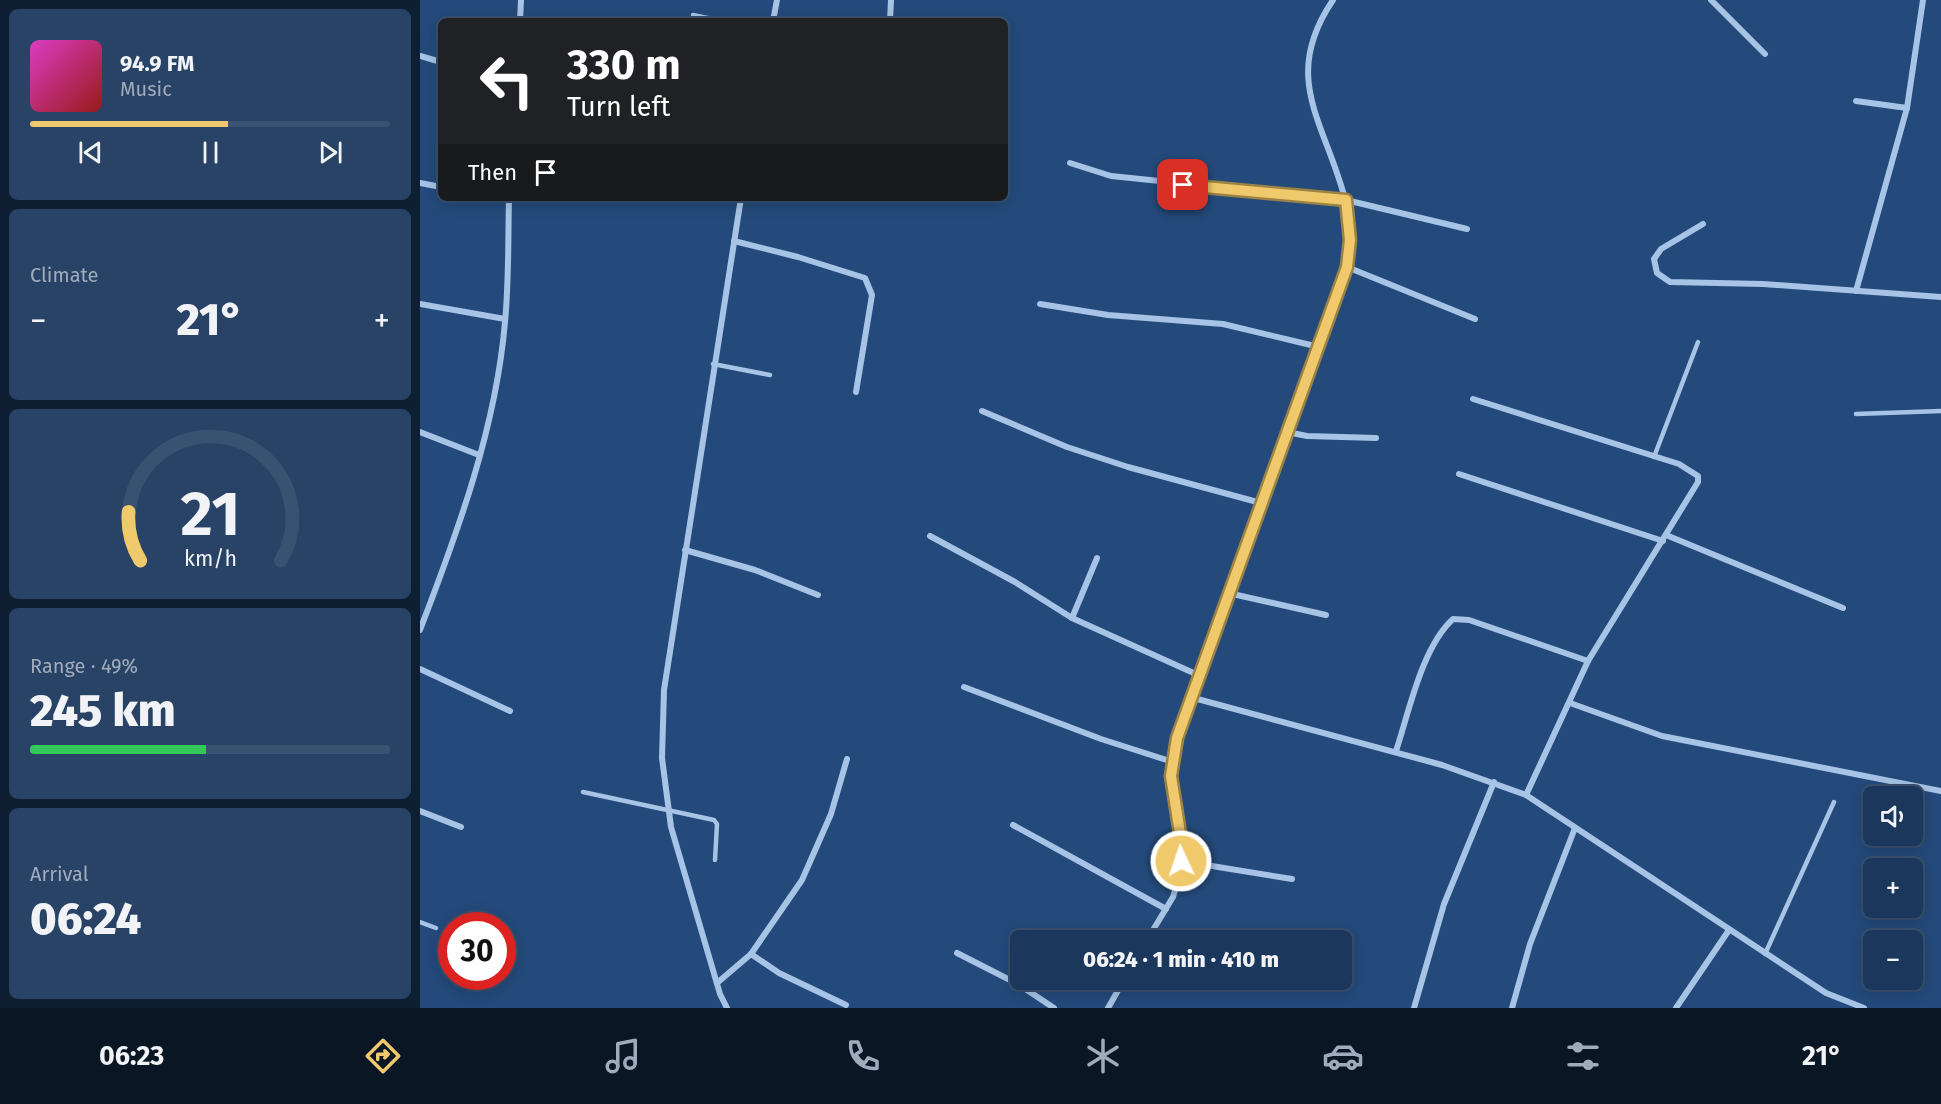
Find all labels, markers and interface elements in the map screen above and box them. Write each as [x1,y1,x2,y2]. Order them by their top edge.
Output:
text: 330 m [567,40,681,90]
icon: left [468,42,546,120]
text: 94.9 FM [120,50,194,77]
text: Music [120,77,172,101]
text: Turn left [567,91,670,123]
icon: previous [74,136,107,169]
icon: pause [194,136,227,169]
icon: next [314,136,347,169]
icon: arrive [529,156,562,189]
text: Then [468,159,517,186]
pin [1157,159,1208,210]
icon: arrive [1166,168,1199,201]
text: Climate [30,263,98,287]
text: 21° [176,293,244,347]
text: − [30,301,47,341]
text: + [374,301,390,341]
text: 21 [180,477,240,552]
text: km/h [183,546,237,572]
text: Range · 49% [30,654,138,678]
text: 245 km [30,684,176,738]
map controls [1863,786,1923,990]
button: sound [1863,786,1923,846]
position arrow [1149,829,1213,893]
button: + [1863,858,1923,918]
text: Arrival [30,862,89,886]
text: 06:24 [30,892,141,946]
speed limit sign: 30 [438,912,516,990]
button: − [1863,930,1923,990]
text: 06:24 · 1 min · 410 m [1083,946,1279,973]
icon: directions [362,1035,404,1077]
icon: music [602,1035,644,1077]
icon: phone [842,1035,884,1077]
icon: climate [1082,1035,1124,1077]
icon: car [1322,1035,1364,1077]
icon: filters [1562,1035,1604,1077]
text: 06:23 [99,1040,164,1072]
text: 21° [1802,1040,1842,1072]

